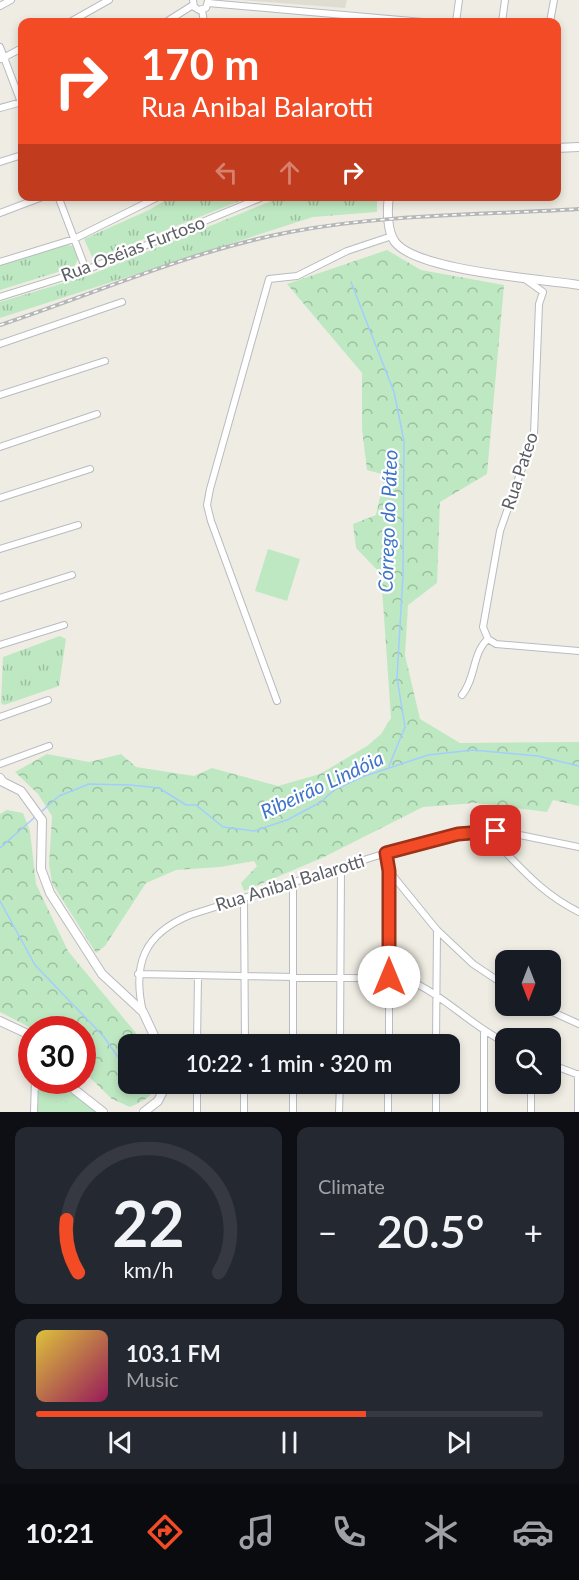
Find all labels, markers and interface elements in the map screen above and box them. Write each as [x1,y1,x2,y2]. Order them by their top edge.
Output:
text: 170 m [141,39,259,89]
icon: right [42,42,120,120]
text: Rua Anibal Balarotti [141,90,373,123]
icon: left [210,156,243,189]
icon: ahead [273,156,306,189]
icon: right [336,156,369,189]
street label: Rua Oséias Furtoso [58,210,208,286]
street label: Rua Pateo [496,429,542,512]
water label: Córrego do Páteo [373,449,401,593]
water label: Ribeirão Lindóia [256,745,387,823]
pin [470,805,521,856]
icon: arrive [479,814,512,847]
street label: Rua Anibal Balarotti [212,849,367,915]
position arrow [357,945,421,1009]
north arrow [495,950,561,1016]
map controls [495,950,561,1094]
speed limit sign: 30 [18,1016,96,1094]
button: search [495,1028,561,1094]
text: 10:22 · 1 min · 320 m [186,1050,392,1077]
text: Climate [318,1174,385,1198]
text: 22 [112,1185,185,1260]
text: 20.5° [377,1204,484,1258]
text: − [318,1212,337,1252]
text: + [524,1212,543,1252]
text: km/h [123,1257,174,1283]
text: 103.1 FM [126,1340,221,1367]
text: Music [126,1367,179,1391]
icon: previous [104,1426,137,1459]
icon: pause [273,1426,306,1459]
icon: next [442,1426,475,1459]
icon: directions [144,1511,186,1553]
icon: music [236,1511,278,1553]
icon: phone [328,1511,370,1553]
icon: climate [420,1511,462,1553]
icon: car [512,1511,554,1553]
text: 10:21 [25,1516,95,1549]

